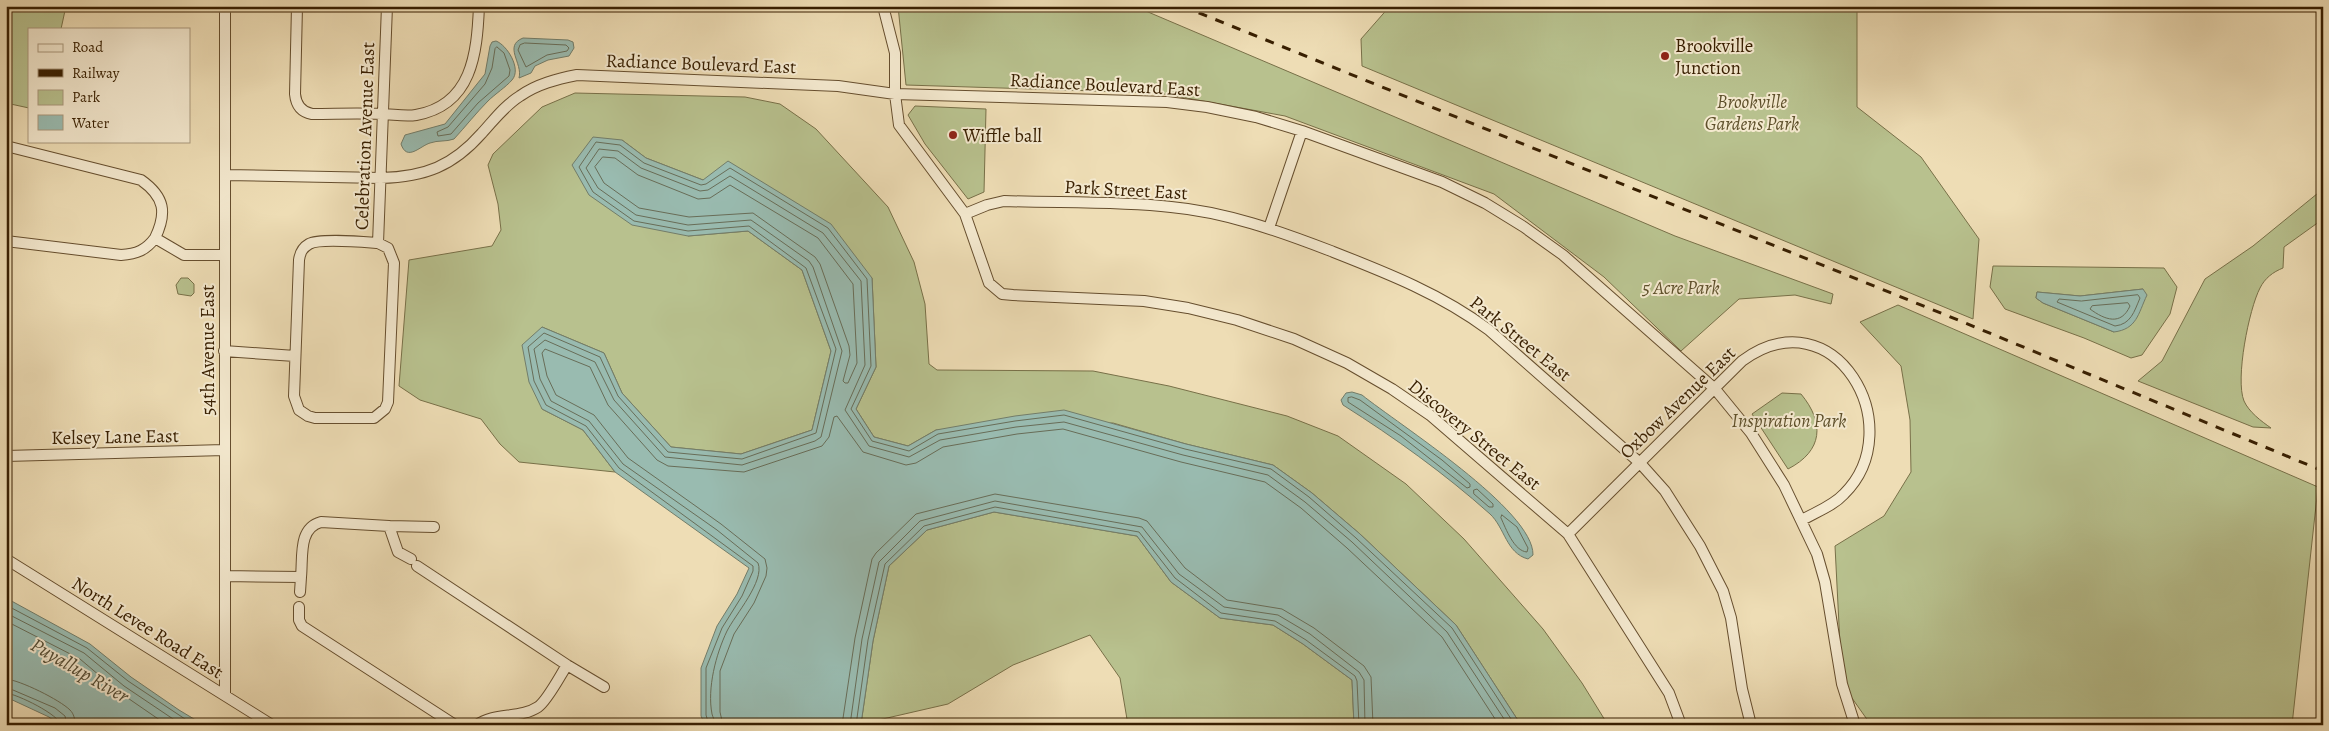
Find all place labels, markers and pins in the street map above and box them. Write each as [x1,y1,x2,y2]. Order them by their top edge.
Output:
place label: Brookville Junction [1675,33,1753,81]
marker: Brookville Junction [1659,50,1671,62]
place label: Wiffle ball [962,123,1042,149]
marker: Wiffle ball [947,129,959,141]

